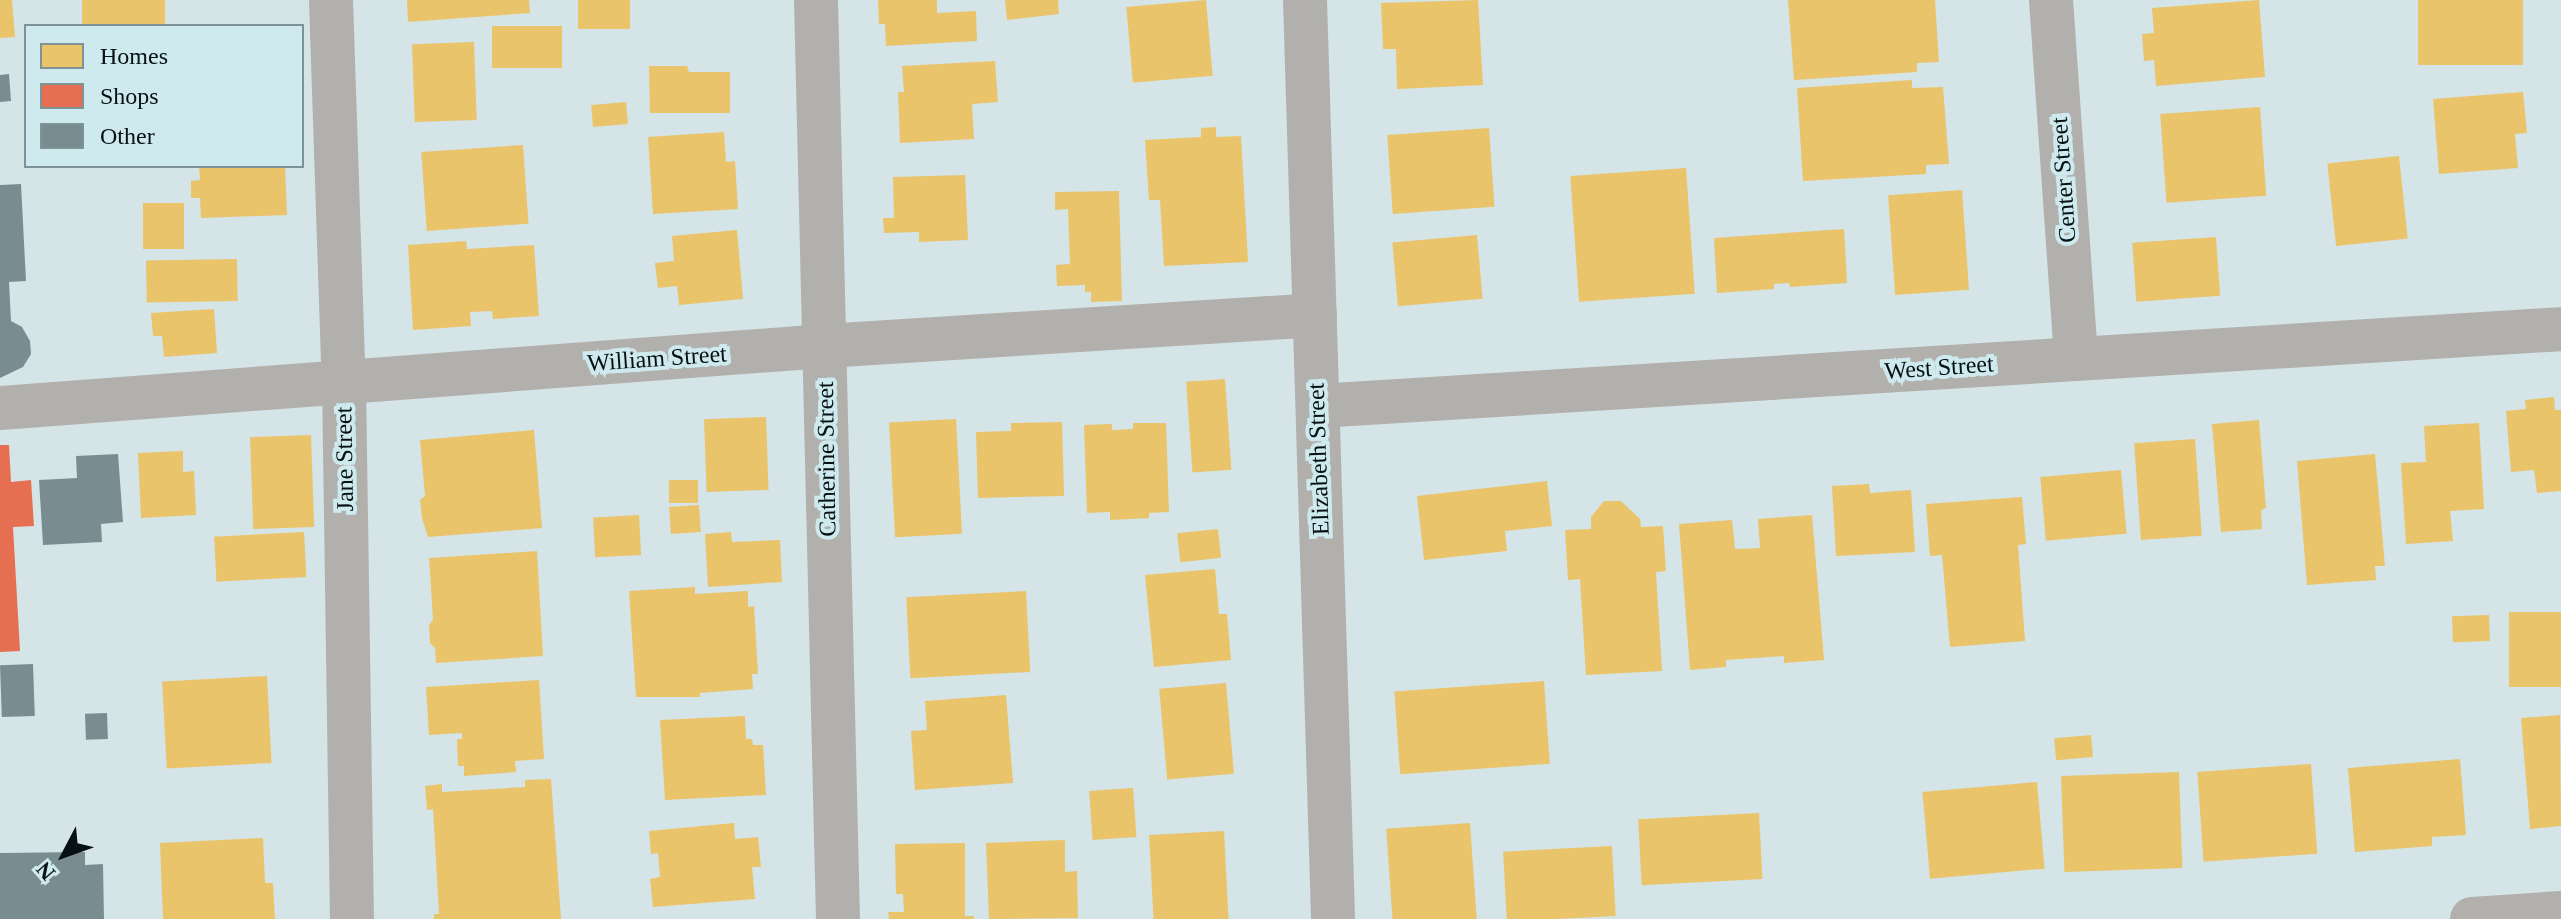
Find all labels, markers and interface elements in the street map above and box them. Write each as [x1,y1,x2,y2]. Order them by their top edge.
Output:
legend [24,24,304,168]
text: Homes [100,43,168,69]
text: Shops [100,83,159,109]
street label: Center Street [2045,116,2083,244]
text: Other [100,123,155,149]
street label: William Street [586,340,728,378]
street label: West Street [1883,350,1995,386]
street label: Catherine Street [811,381,843,537]
street label: Elizabeth Street [1302,382,1336,536]
street label: Jane Street [330,406,360,512]
north arrow [24,815,104,895]
text: N [31,857,60,885]

